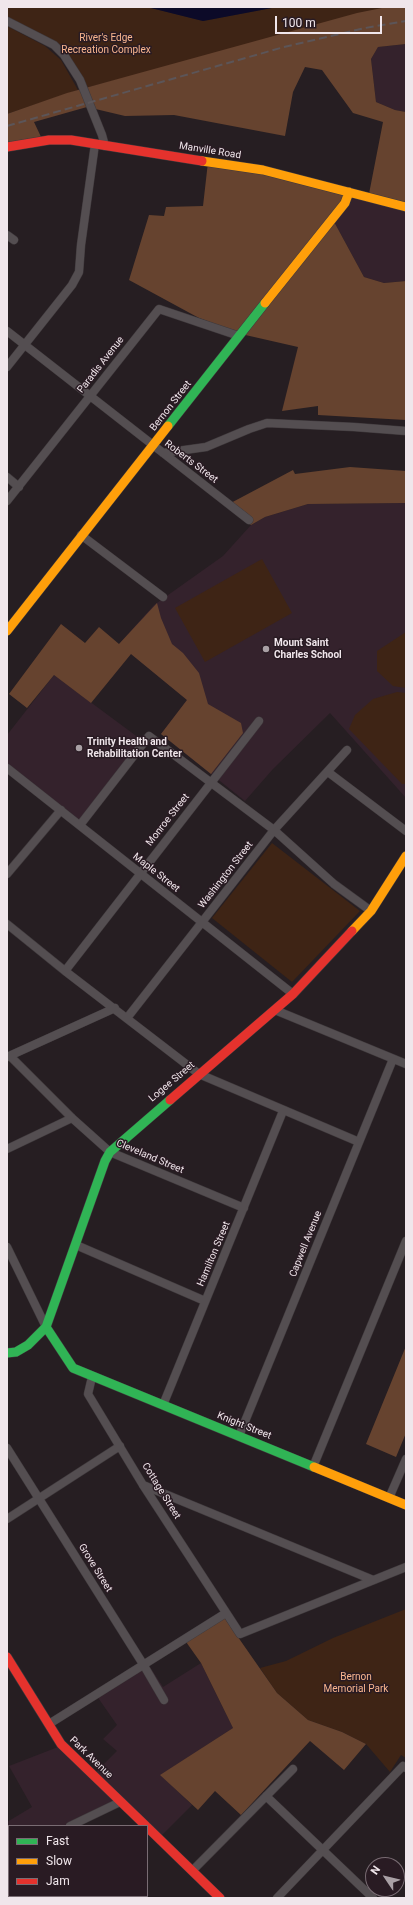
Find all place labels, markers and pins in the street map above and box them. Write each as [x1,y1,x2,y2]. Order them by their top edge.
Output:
place label: Mount Saint Charles School [274,637,342,660]
marker: Mount Saint Charles School [261,644,271,654]
place label: Trinity Health and Rehabilitation Center [87,736,182,760]
marker: Trinity Health and Rehabilitation Center [74,743,84,753]

